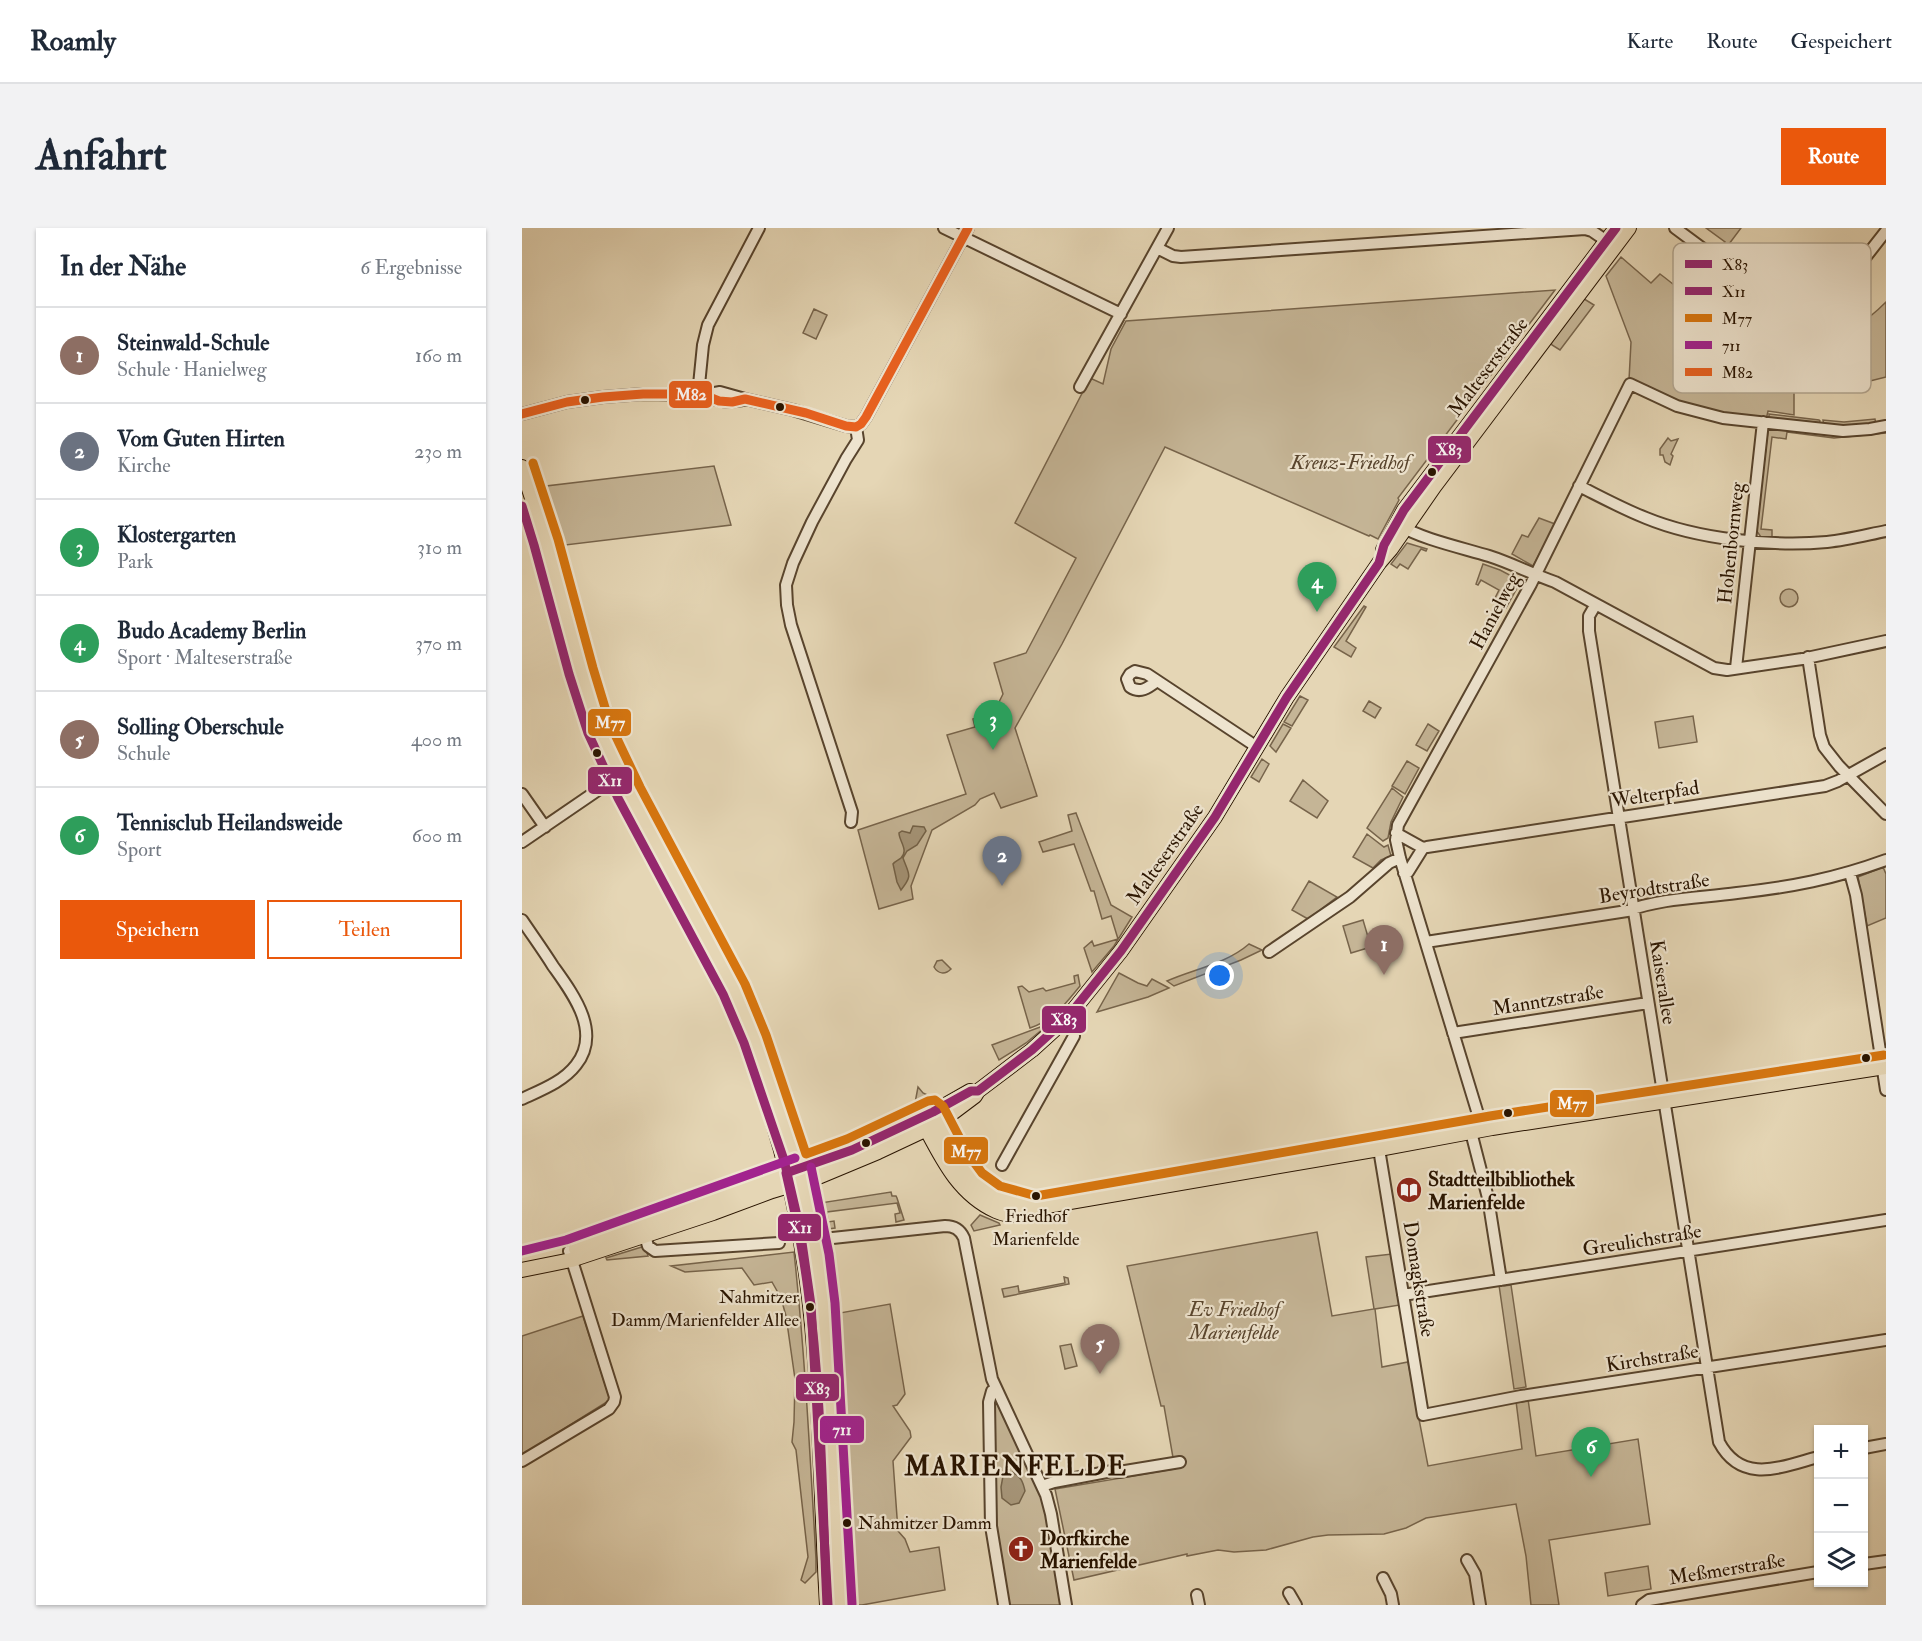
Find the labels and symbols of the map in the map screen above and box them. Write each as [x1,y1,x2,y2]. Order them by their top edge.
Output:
legend [1673,243,1871,393]
text: X83 [1722,255,1748,275]
text: X11 [1722,282,1746,302]
text: M77 [1722,309,1753,329]
street label: Malteserstraße [1442,312,1534,422]
text: 711 [1722,336,1741,356]
text: M82 [1722,363,1753,383]
line badge: M82 [668,380,713,409]
text: M82 [674,385,707,405]
unlabelled marker [579,394,591,406]
unlabelled marker [774,401,786,413]
line badge: X83 [1427,435,1472,464]
text: X83 [1436,440,1462,460]
park label: Kreuz-Friedhof [1289,450,1415,475]
unlabelled marker [1426,466,1438,478]
street label: Hohenbornweg [1712,480,1750,605]
pin: 4 [1298,562,1336,612]
street label: Hanielweg [1464,567,1526,654]
pin: 3 [974,700,1012,750]
line badge: M77 [587,708,632,737]
text: M77 [594,713,626,733]
unlabelled marker [591,747,603,759]
line badge: X11 [587,766,633,795]
text: X11 [598,771,622,791]
street label: Welterpfad [1608,775,1701,814]
street label: Malteserstraße [1121,798,1209,910]
pin: 2 [982,836,1022,886]
street label: Beyrodtstraße [1597,867,1711,909]
pin: 1 [1364,926,1404,975]
street label: Kaiserallee [1644,938,1682,1026]
your location [1205,961,1234,990]
street label: Manntzstraße [1491,979,1605,1021]
line badge: X83 [1041,1005,1087,1034]
text: X83 [1051,1010,1077,1030]
unlabelled marker [1860,1052,1872,1064]
line badge: M77 [1549,1089,1595,1118]
text: M77 [1556,1094,1588,1114]
unlabelled marker [1502,1107,1514,1119]
line badge: M77 [943,1136,989,1165]
unlabelled marker [860,1137,872,1149]
text: M77 [950,1142,982,1162]
place label: Stadtteilbibliothek Marienfelde [1427,1167,1575,1215]
library icon: Stadtteilbibliothek Marienfelde [1394,1175,1424,1205]
marker: Friedhof Marienfelde [1030,1190,1042,1202]
place label: Friedhof Marienfelde [992,1205,1080,1251]
line badge: X11 [777,1213,822,1242]
text: X11 [788,1218,812,1238]
street label: Greulichstraße [1581,1218,1703,1262]
street label: Domagkstraße [1397,1219,1441,1339]
place label: Nahmitzer Damm/Marienfelder Allee [611,1286,799,1332]
park label: Ev Friedhof Marienfelde [1186,1297,1285,1345]
marker: Nahmitzer Damm/Marienfelder Allee [804,1301,816,1313]
pin: 5 [1080,1324,1120,1374]
street label: Kirchstraße [1604,1338,1700,1378]
line badge: X83 [795,1373,840,1402]
text: X83 [804,1379,830,1399]
line badge: 711 [819,1415,865,1444]
text: 711 [833,1420,852,1440]
pin: 6 [1572,1428,1610,1477]
district label: MARIENFELDE [904,1451,1127,1483]
place label: Nahmitzer Damm [858,1512,992,1535]
marker: Nahmitzer Damm [841,1517,853,1529]
place label: Dorfkirche Marienfelde [1039,1526,1137,1574]
church icon: Dorfkirche Marienfelde [1006,1534,1036,1564]
street label: Meßmerstraße [1667,1547,1787,1591]

